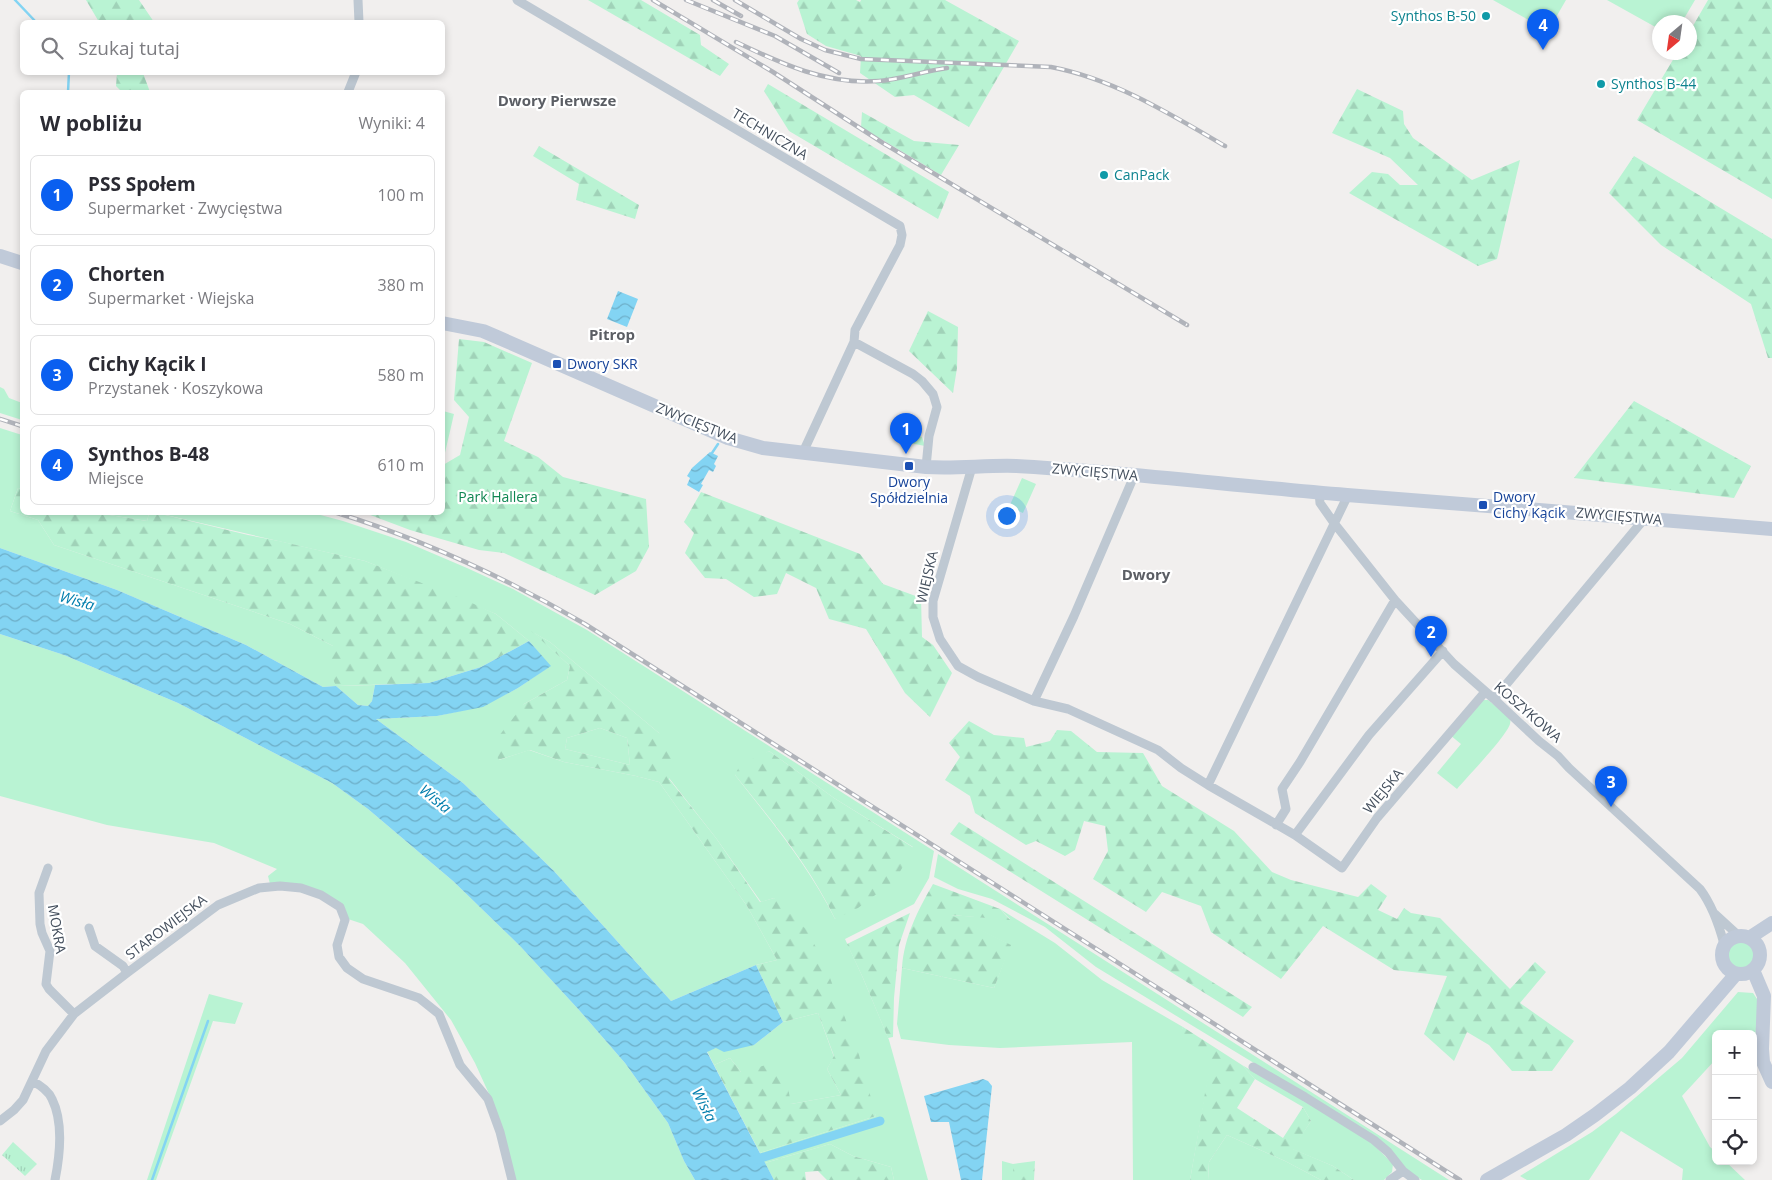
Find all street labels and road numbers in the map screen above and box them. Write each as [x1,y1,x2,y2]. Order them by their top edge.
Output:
street label: TECHNICZNA [729,103,812,164]
street label: ZWYCIĘSTWA [654,398,741,448]
street label: ZWYCIĘSTWA [1051,458,1139,485]
street label: ZWYCIĘSTWA [1575,502,1663,529]
street label: WIEJSKA [911,549,942,605]
street label: KOSZYKOWA [1490,677,1566,747]
street label: WIEJSKA [1358,764,1407,817]
street label: STAROWIEJSKA [121,890,210,963]
street label: MOKRA [44,903,71,955]

